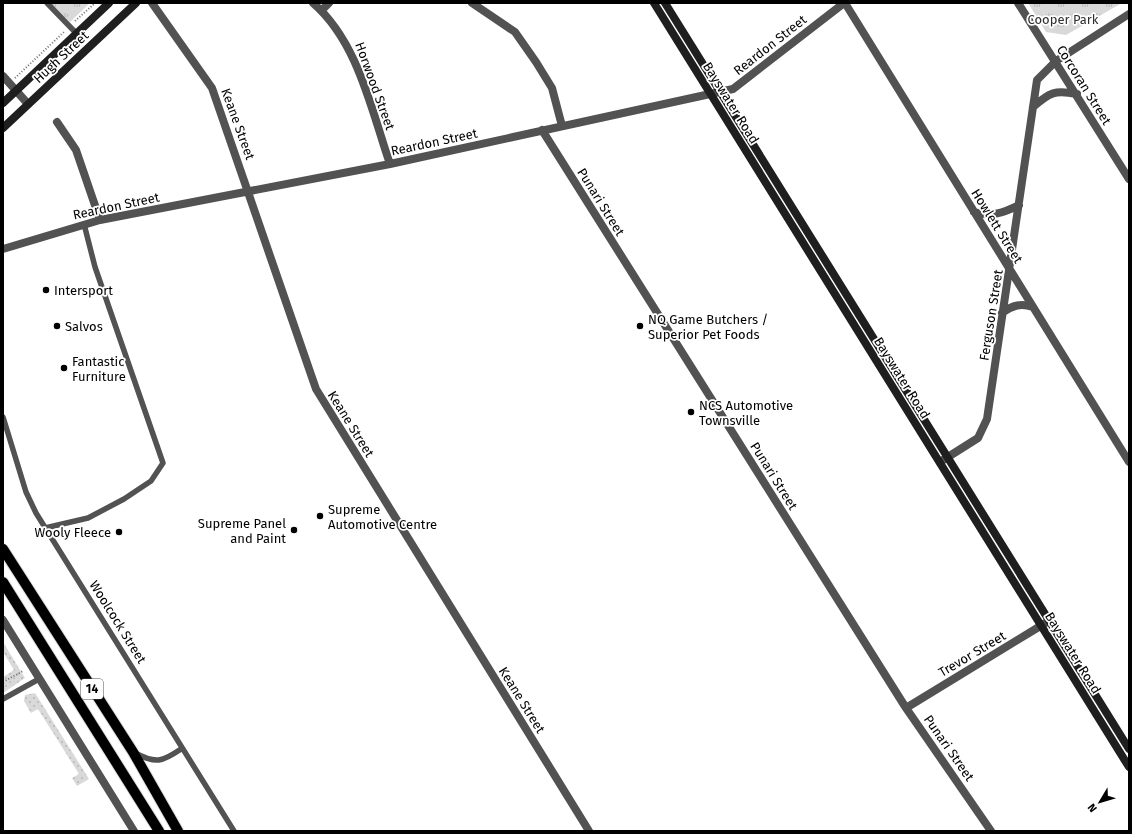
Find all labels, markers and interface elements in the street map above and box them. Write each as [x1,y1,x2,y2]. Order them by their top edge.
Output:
street label: Reardon Street [731,12,810,78]
park label: Cooper Park [1027,12,1099,27]
street label: Hugh Street [30,28,92,86]
street label: Horwood Street [352,40,398,132]
street label: Corcoran Street [1054,43,1115,128]
street label: Bayswater Road [700,59,762,147]
street label: Keane Street [218,86,258,162]
street label: Reardon Street [389,125,479,158]
street label: Punari Street [574,165,628,239]
street label: Howlett Street [968,186,1026,266]
street label: Reardon Street [71,189,161,222]
street label: Ferguson Street [976,268,1006,362]
place label: Intersport [54,283,113,298]
marker: Intersport [41,285,51,295]
place label: NQ Game Butchers / Superior Pet Foods [648,312,768,342]
place label: Salvos [65,319,103,334]
marker: Salvos [52,321,62,331]
marker: NQ Game Butchers / Superior Pet Foods [635,321,645,331]
street label: Bayswater Road [871,334,933,422]
place label: Fantastic Furniture [72,354,126,384]
marker: Fantastic Furniture [59,363,69,373]
street label: Keane Street [325,388,377,460]
place label: NCS Automotive Townsville [699,398,793,428]
marker: NCS Automotive Townsville [686,407,696,417]
street label: Punari Street [747,439,801,513]
place label: Supreme Automotive Centre [328,502,437,532]
marker: Supreme Automotive Centre [315,511,325,521]
place label: Supreme Panel and Paint [198,516,286,546]
place label: Wooly Fleece [34,525,111,540]
marker: Supreme Panel and Paint [289,525,299,535]
marker: Wooly Fleece [114,527,124,537]
street label: Woolcock Street [87,578,150,666]
street label: Bayswater Road [1042,609,1104,697]
street label: Trevor Street [936,628,1009,680]
street label: Keane Street [496,664,548,736]
road number: 14 [81,679,103,699]
street label: Punari Street [921,712,977,784]
north arrow [1080,782,1120,822]
text: N [1085,801,1100,815]

